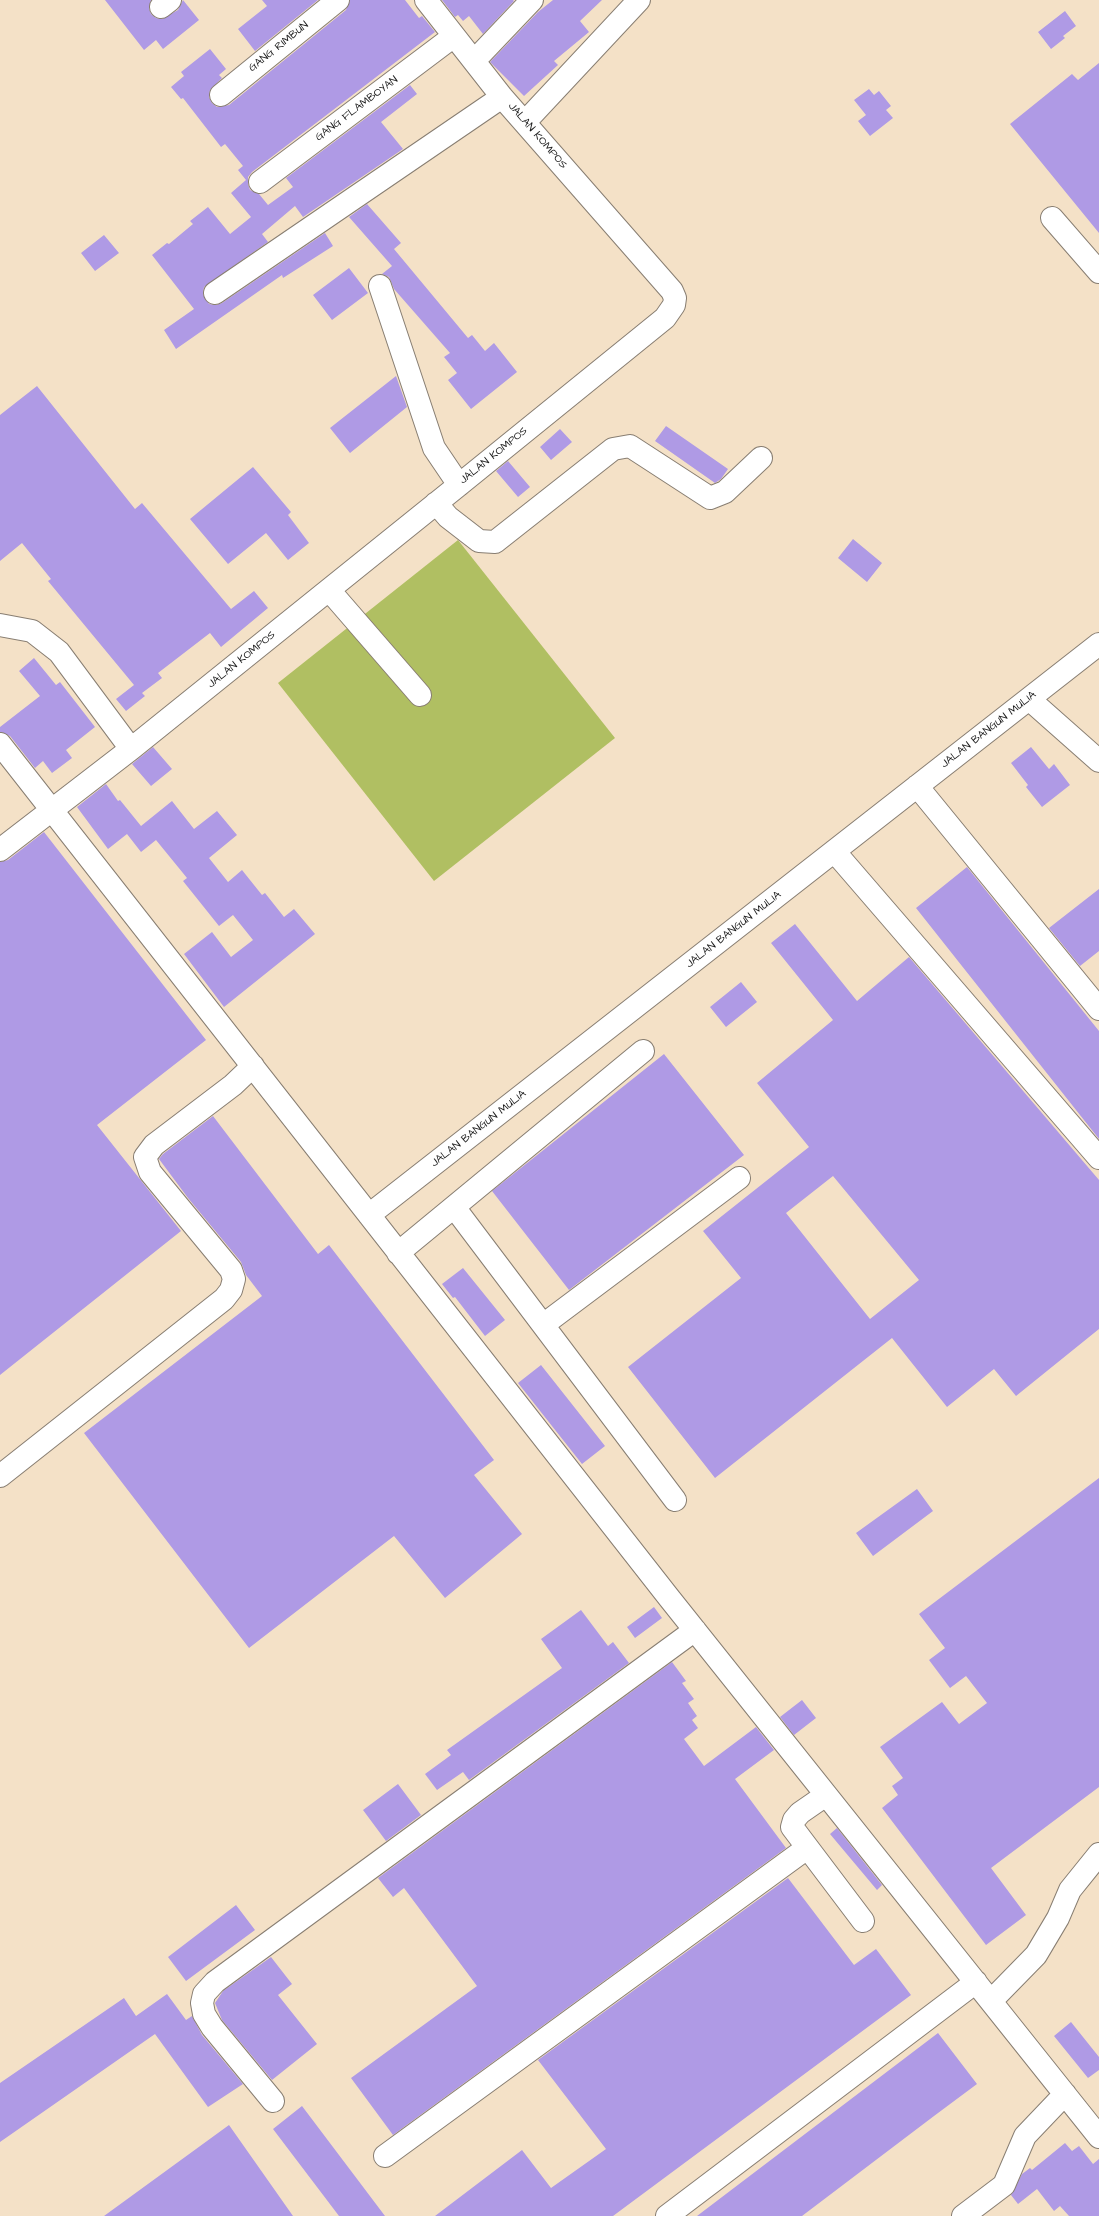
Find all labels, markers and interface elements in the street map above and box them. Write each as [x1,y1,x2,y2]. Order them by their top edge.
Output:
street label: GANG RIMBUN [246,19,312,75]
street label: GANG FLAMBOYAN [313,74,401,144]
street label: JALAN KOMPOS [505,100,569,172]
street label: JALAN KOMPOS [457,425,531,487]
street label: JALAN KOMPOS [205,629,279,691]
street label: JALAN BANGUN MULIA [939,689,1039,771]
street label: JALAN BANGUN MULIA [684,889,784,971]
street label: JALAN BANGUN MULIA [429,1088,529,1170]

